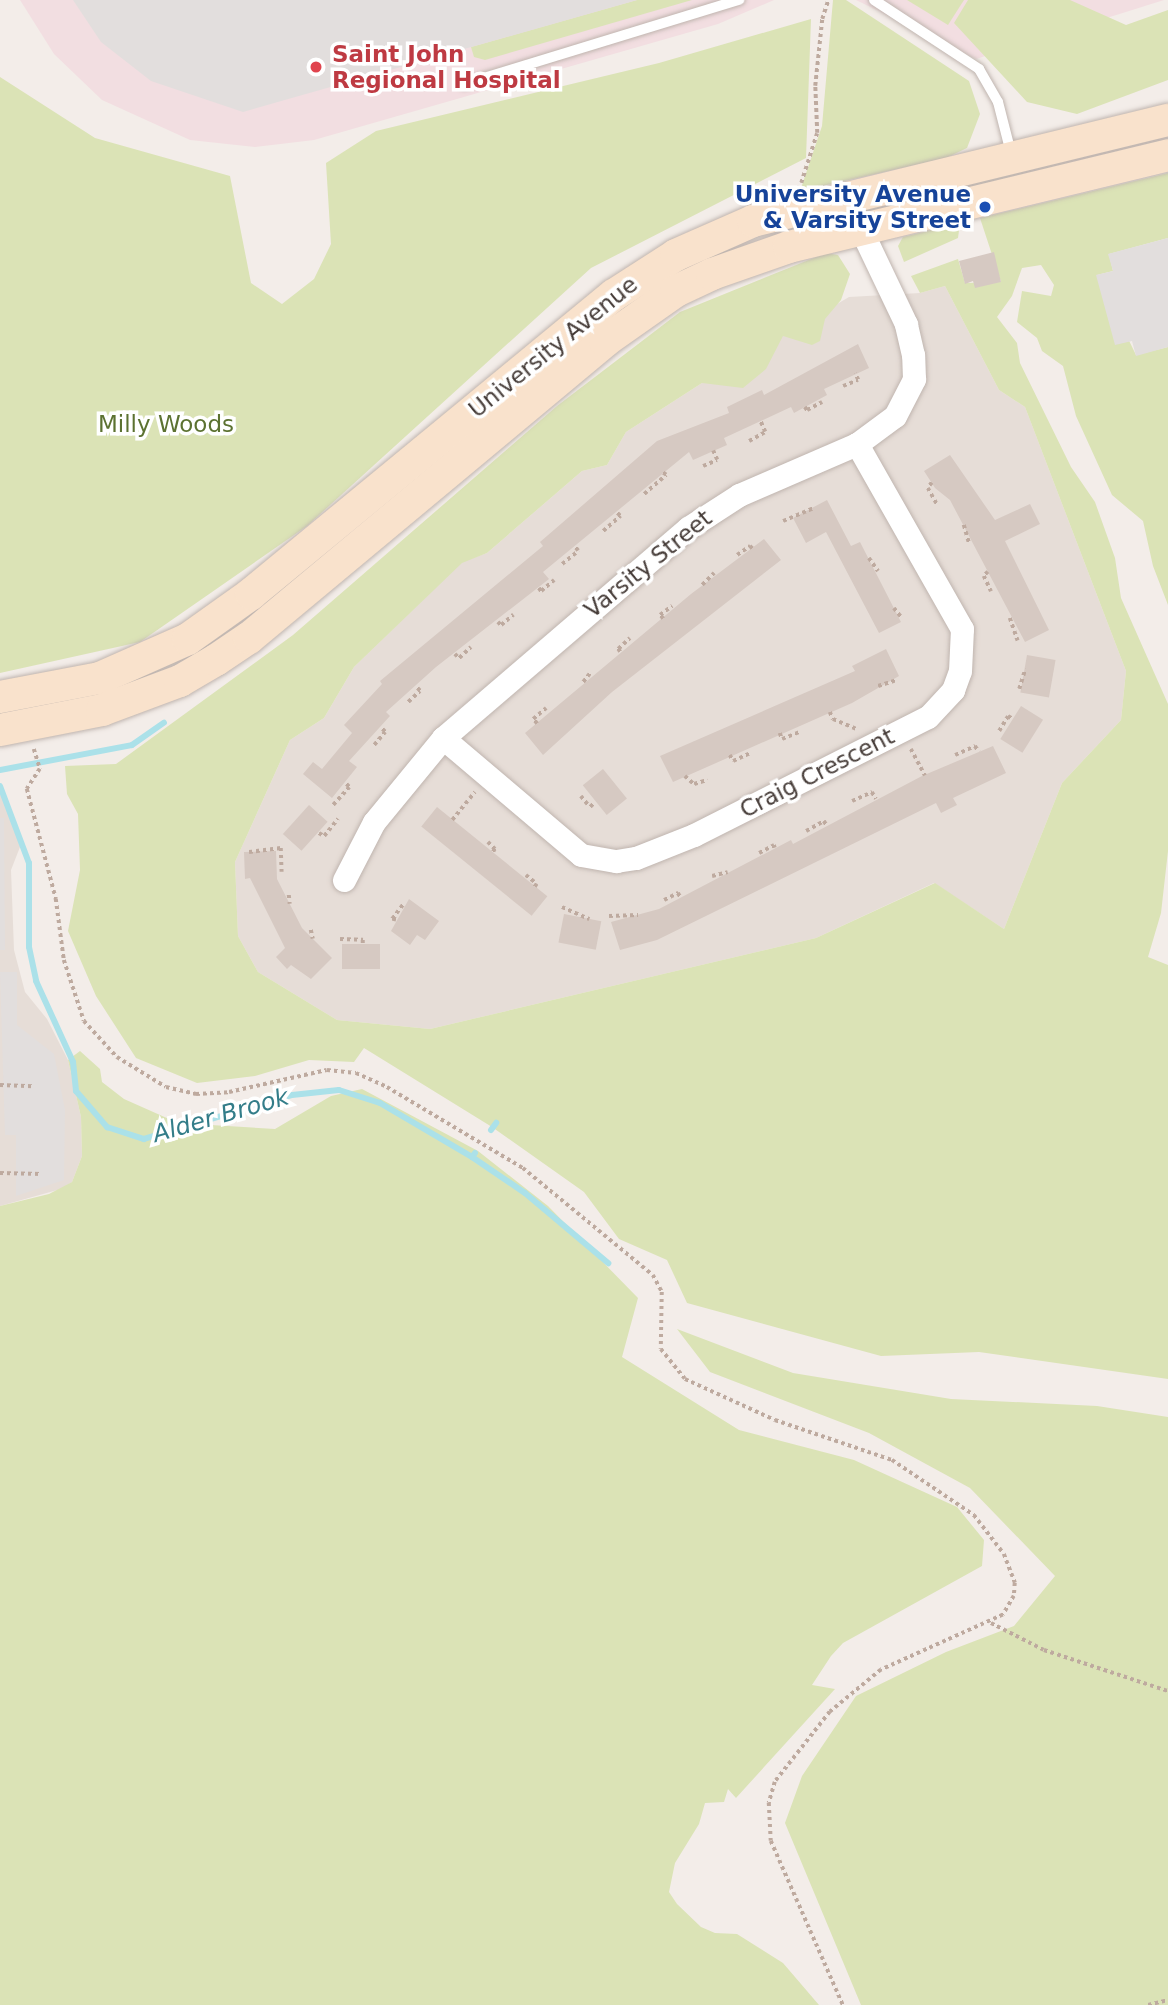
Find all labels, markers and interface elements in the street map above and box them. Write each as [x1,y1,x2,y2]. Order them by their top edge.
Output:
place label: Saint John Regional Hospital [332,40,561,94]
marker: Saint John Regional Hospital [306,57,326,77]
place label: University Avenue & Varsity Street [735,180,971,234]
marker: University Avenue & Varsity Street [977,199,993,215]
street label: University Avenue [463,271,643,423]
park label: Milly Woods [98,410,234,438]
street label: Varsity Street [579,504,717,624]
street label: Craig Crescent [735,722,899,824]
water label: Alder Brook [150,1083,292,1149]

